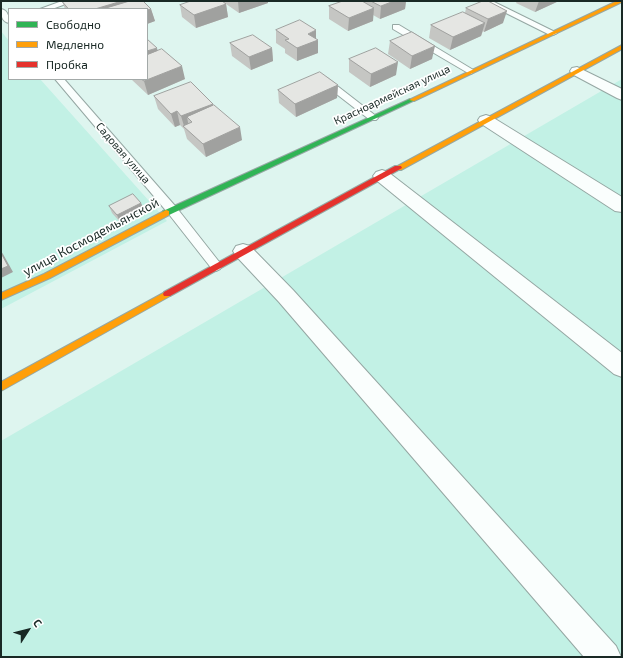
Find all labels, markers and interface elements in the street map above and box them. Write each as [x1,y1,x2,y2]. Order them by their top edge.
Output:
legend [8,8,148,80]
text: Свободно [46,17,101,31]
text: Медленно [46,37,104,51]
text: Пробка [46,57,88,71]
street label: Красноармейская улица [332,62,452,128]
street label: Садовая улица [93,120,153,186]
street label: улица Космодемьянской [20,195,162,279]
north arrow [8,610,48,650]
text: С [31,616,45,629]

